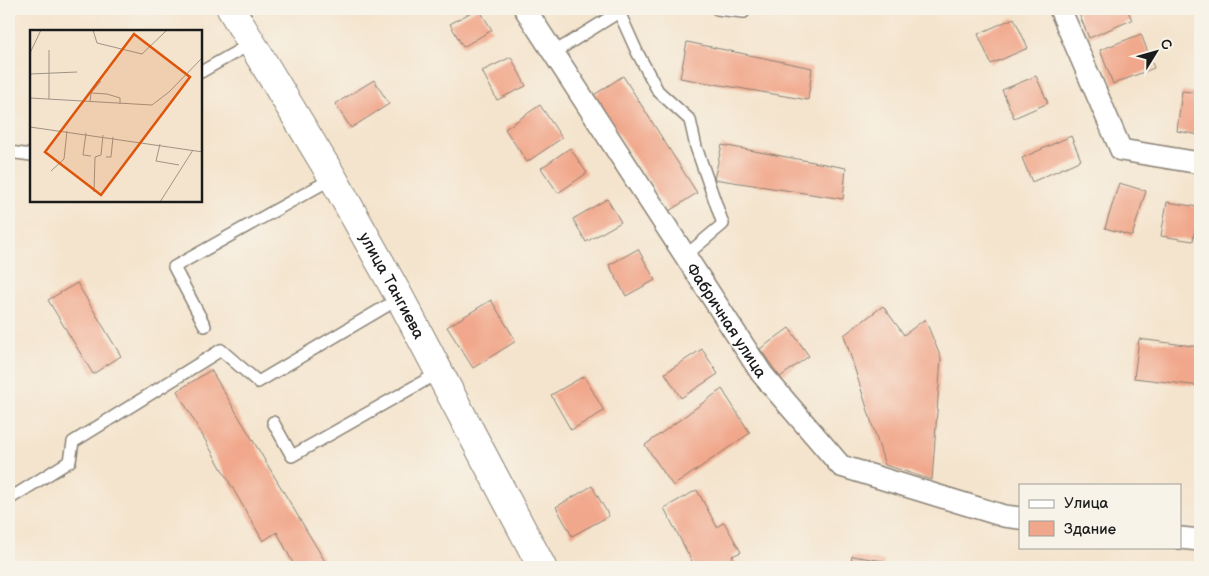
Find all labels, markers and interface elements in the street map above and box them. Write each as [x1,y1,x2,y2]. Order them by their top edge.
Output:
north arrow [1132,28,1182,78]
inset map [30,30,202,202]
text: С [1156,35,1176,54]
street label: улица Тангиева [354,229,428,343]
street label: Фабричная улица [682,260,770,382]
legend [1019,484,1182,548]
text: Улица [1064,494,1109,513]
text: Здание [1064,520,1116,539]

